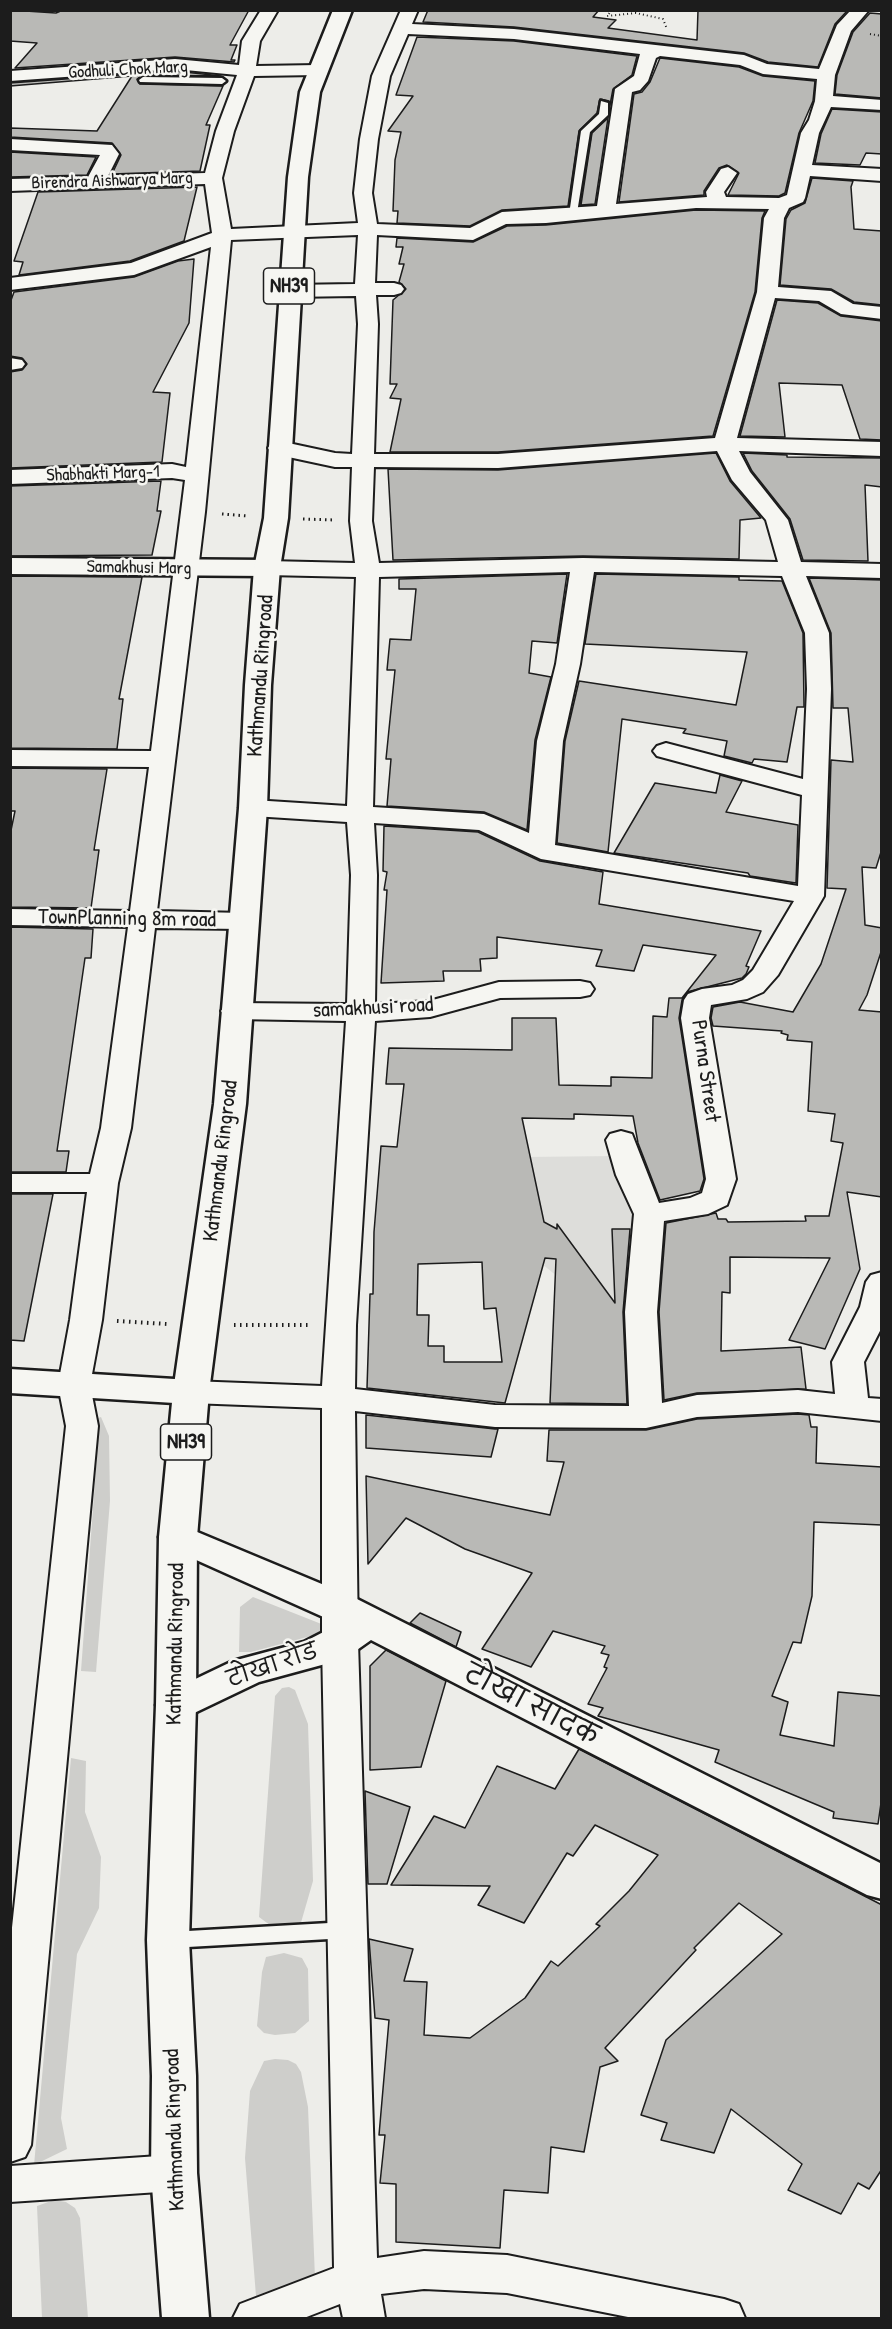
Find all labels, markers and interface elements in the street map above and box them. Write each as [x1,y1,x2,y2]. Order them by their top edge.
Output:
street label: Godhuli Chok Marg [68,56,188,84]
street label: Birendra Aishwarya Marg [31,167,193,195]
road number: NH39 [264,268,314,304]
street label: Shabhakti Marg-1 [46,461,160,487]
street label: Samakhusi Marg [86,556,192,580]
street label: Kathmandu Ringroad [242,594,280,758]
street label: TownPlanning 8m road [38,904,216,934]
street label: samakhusi road [312,992,434,1024]
street label: Purna Street [685,1018,725,1124]
street label: Kathmandu Ringroad [198,1079,244,1243]
road number: NH39 [160,1424,212,1460]
street label: Kathmandu Ringroad [161,1563,191,1725]
street label: टोखा रोड [224,1638,322,1694]
street label: टोखा सादक [459,1658,603,1754]
street label: Kathmandu Ringroad [159,2049,191,2211]

